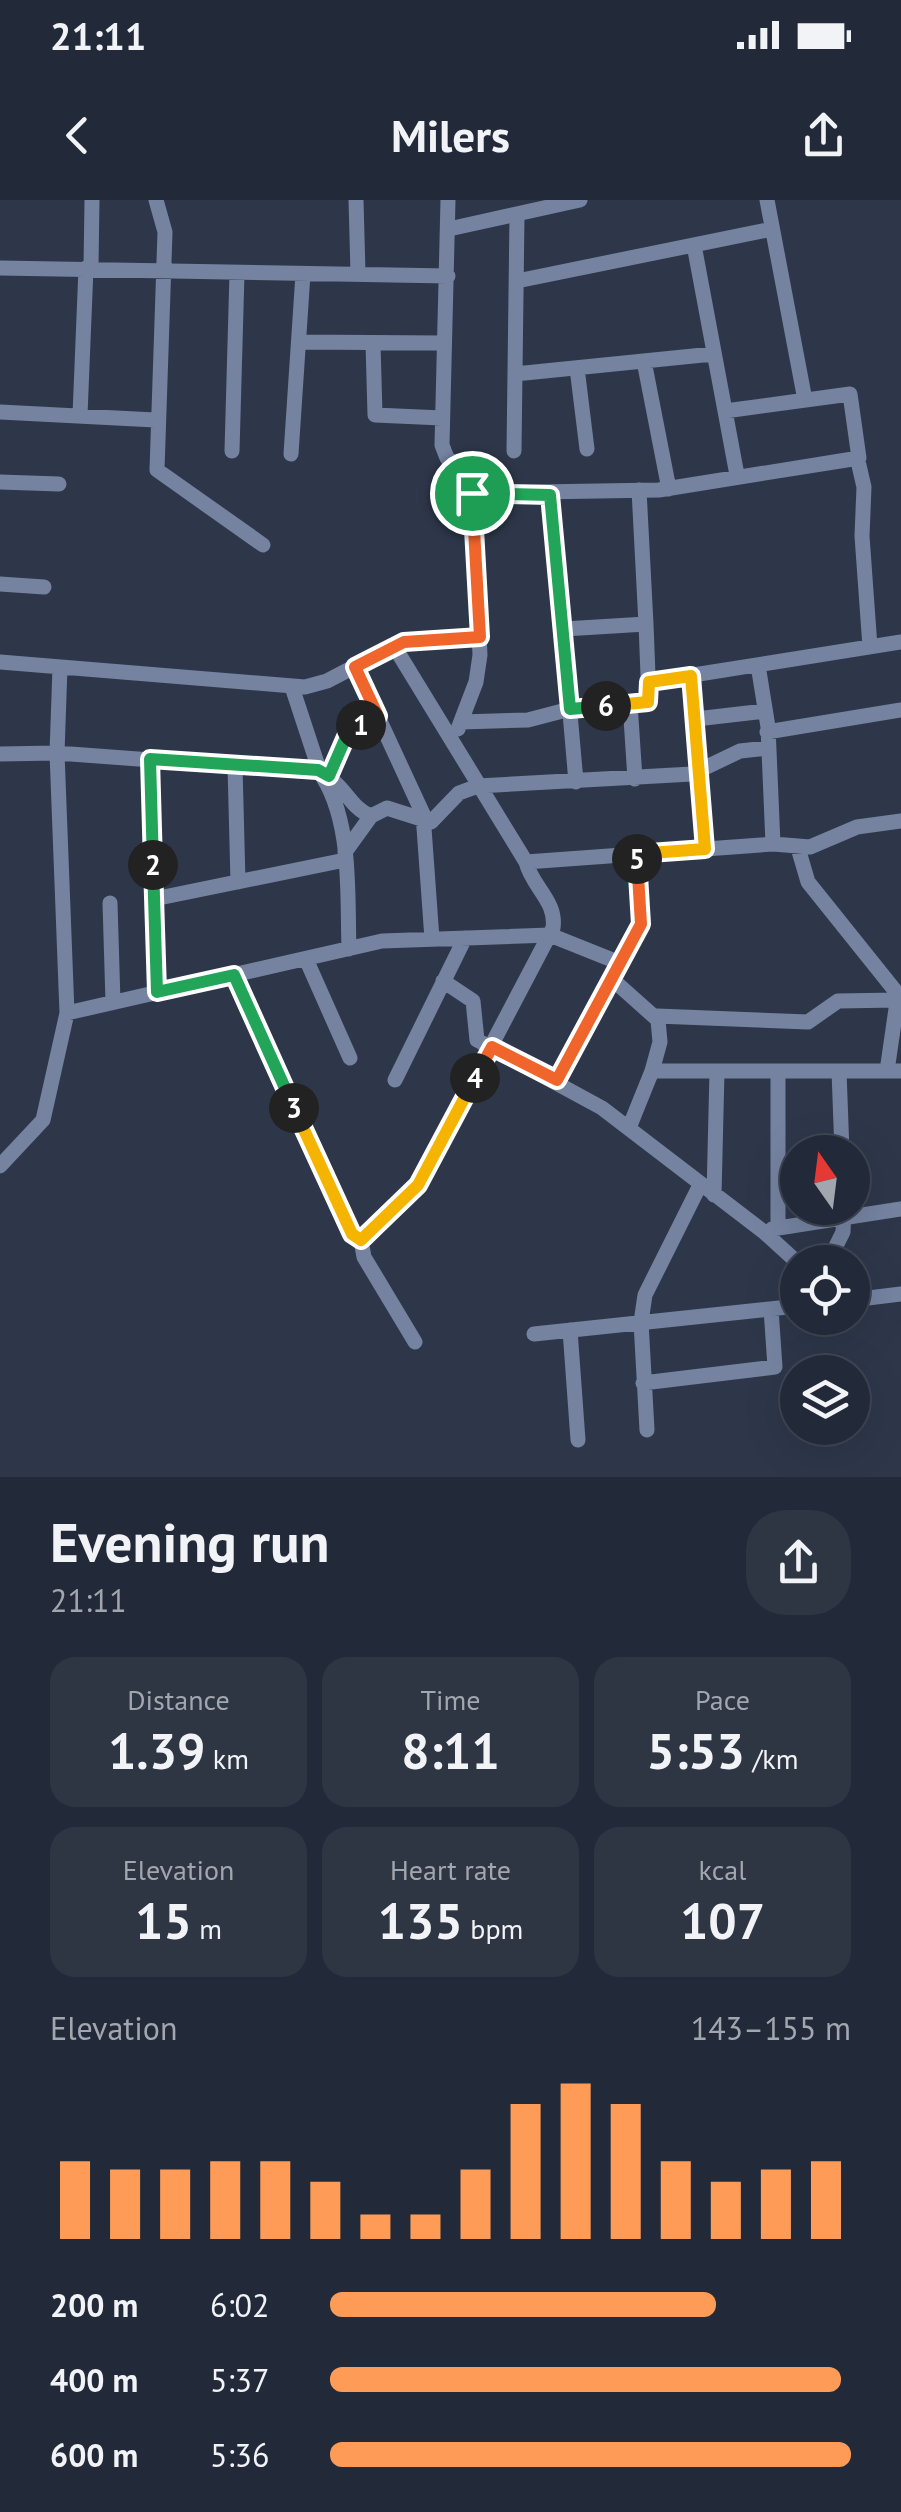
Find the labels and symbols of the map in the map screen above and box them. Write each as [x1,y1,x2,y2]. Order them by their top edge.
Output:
pin [430,451,515,536]
pin: 6 [581,681,631,731]
pin: 1 [336,700,386,750]
pin: 5 [612,834,662,884]
pin: 2 [128,840,178,890]
pin: 4 [450,1053,500,1103]
pin: 3 [269,1083,319,1133]
north arrow [780,1135,870,1225]

